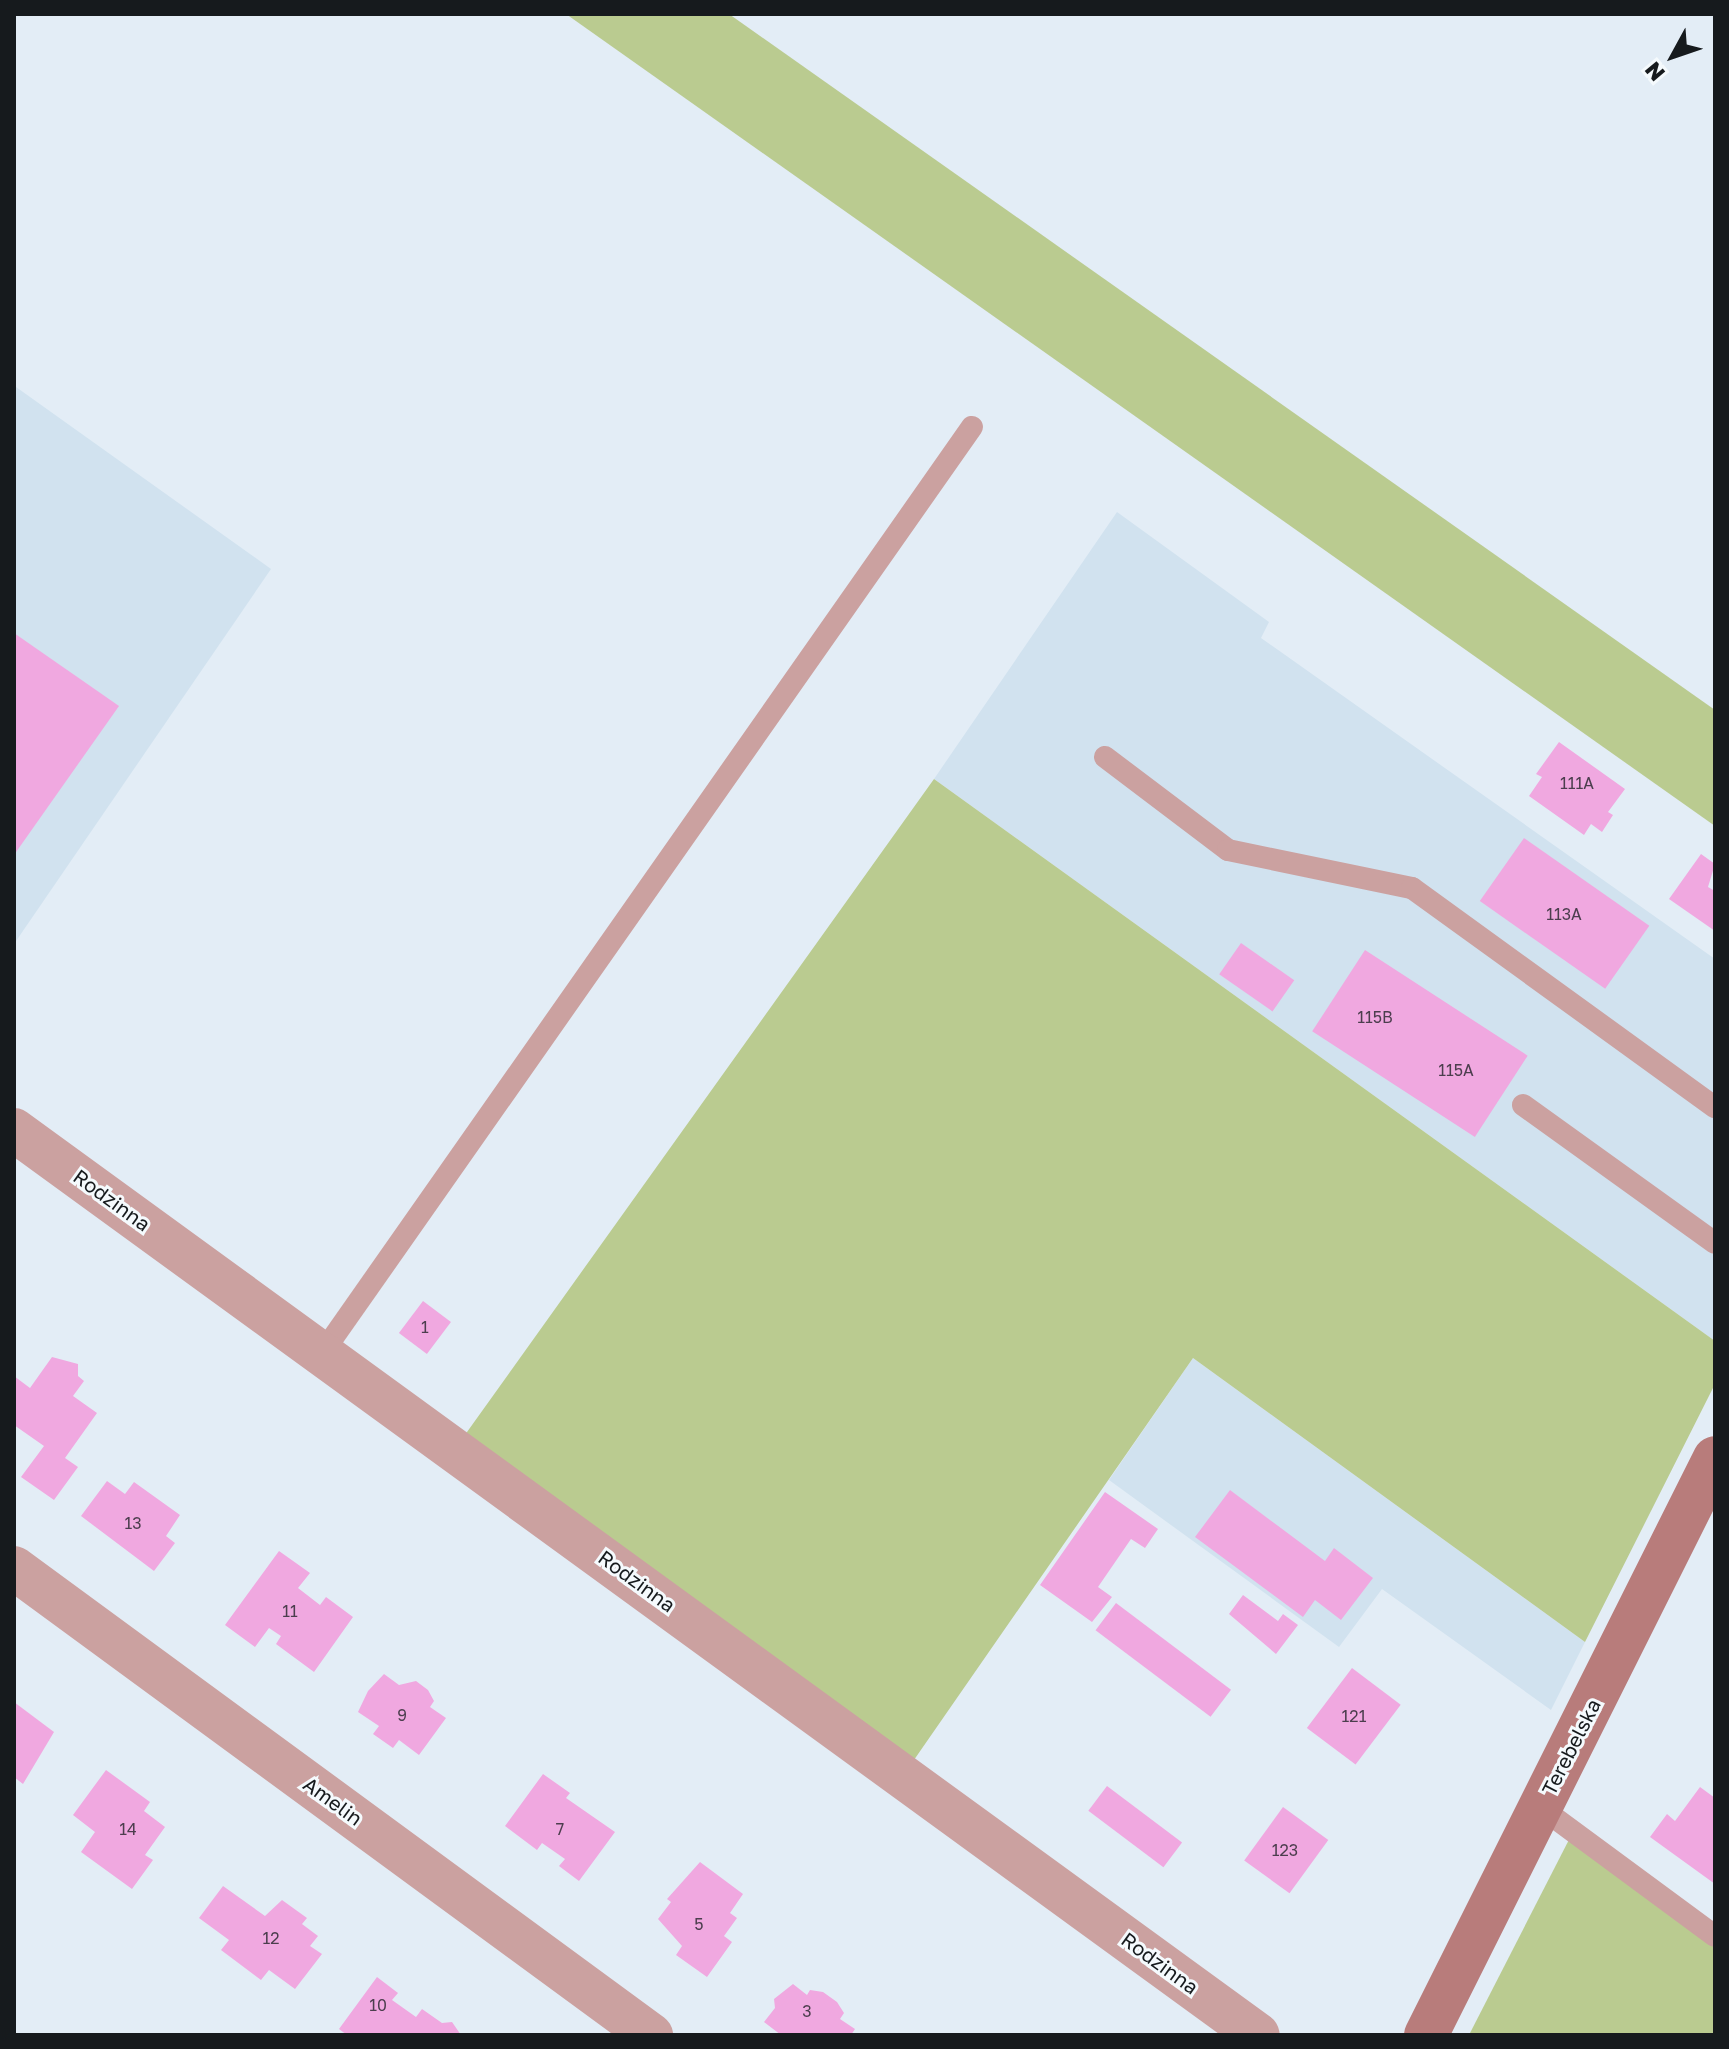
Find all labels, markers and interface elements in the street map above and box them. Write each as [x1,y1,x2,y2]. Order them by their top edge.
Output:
north arrow [1633,16,1713,96]
text: N [1639,57,1670,87]
house number: 111A [1560,773,1594,793]
house number: 113A [1546,904,1582,924]
house number: 115B [1357,1007,1393,1027]
house number: 115A [1438,1060,1474,1080]
street label: Rodzinna [69,1164,155,1236]
house number: 1 [421,1317,429,1337]
house number: 13 [124,1513,142,1533]
street label: Rodzinna [594,1545,680,1617]
house number: 11 [282,1601,298,1621]
street label: Terebelska [1537,1695,1605,1799]
house number: 9 [397,1705,407,1725]
house number: 121 [1342,1706,1366,1726]
street label: Amelin [299,1772,367,1830]
house number: 14 [119,1819,137,1839]
house number: 7 [556,1819,564,1839]
house number: 123 [1272,1840,1298,1860]
house number: 5 [694,1914,704,1934]
street label: Rodzinna [1117,1927,1203,1999]
house number: 12 [262,1928,280,1948]
house number: 10 [369,1995,387,2015]
house number: 3 [802,2001,812,2021]

